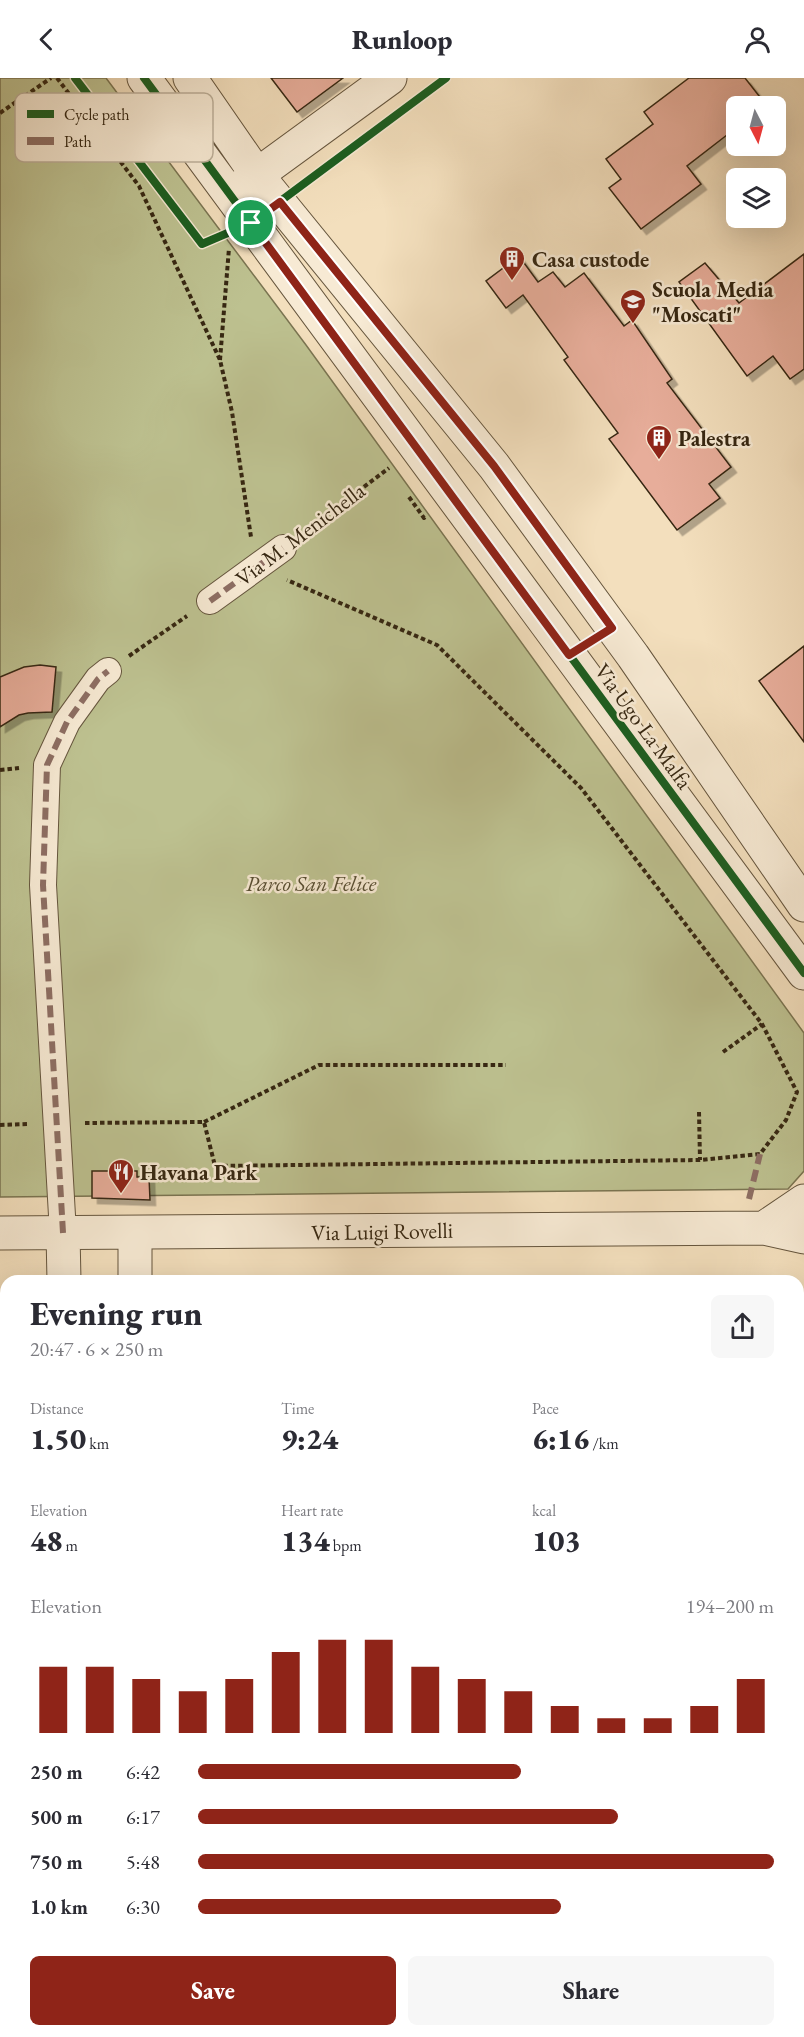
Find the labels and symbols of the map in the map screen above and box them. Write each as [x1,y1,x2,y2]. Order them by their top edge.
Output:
legend [15,93,213,162]
north arrow [726,96,786,156]
text: Cycle path [64,104,129,125]
text: Path [64,131,92,152]
pin [225,197,276,248]
building icon: Casa custode [497,244,527,282]
place label: Casa custode [532,245,649,274]
place label: Scuola Media "Moscati" [652,275,774,329]
school or university icon: Scuola Media "Moscati" [618,287,648,325]
building icon: Palestra [644,423,674,461]
place label: Palestra [678,424,751,453]
street label: Via M. Menichella [230,476,371,593]
street label: Via Ugo La Malfa [588,658,699,795]
park label: Parco San Felice [246,869,377,898]
restaurant icon: Havana Park [106,1157,136,1195]
place label: Havana Park [140,1158,258,1187]
street label: Via Luigi Rovelli [311,1216,453,1247]

